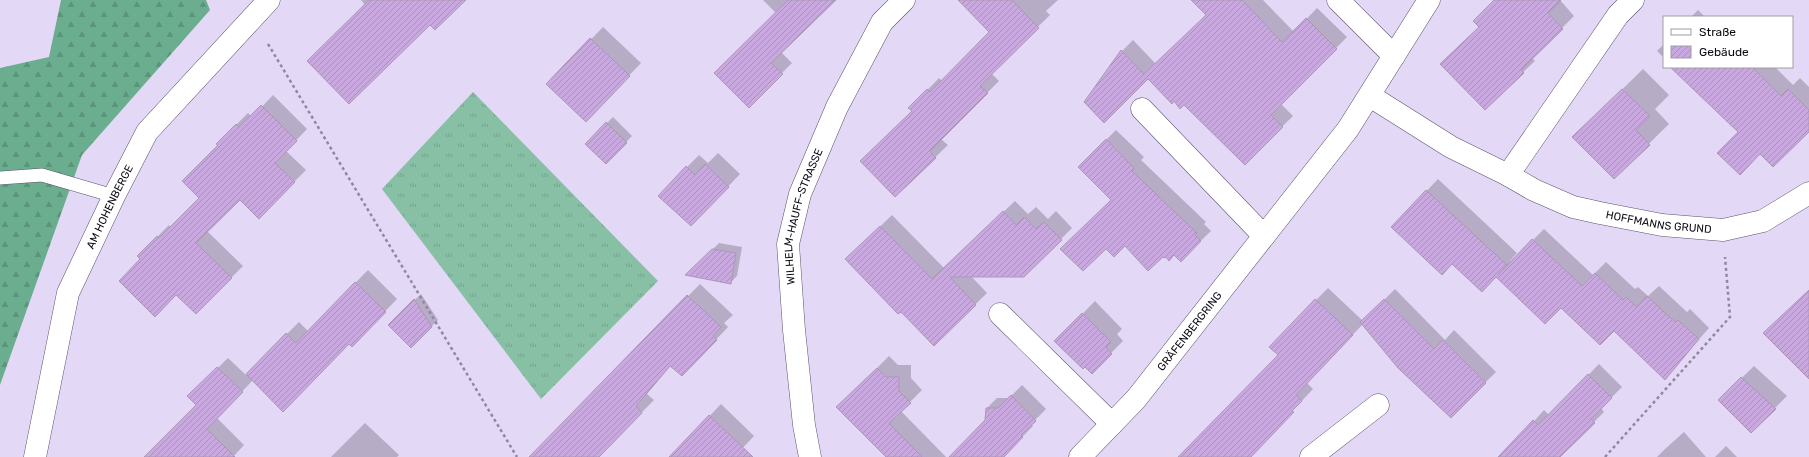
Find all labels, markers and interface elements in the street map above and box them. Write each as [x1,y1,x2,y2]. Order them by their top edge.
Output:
legend [1663,16,1793,68]
text: Straße [1699,25,1736,39]
text: Gebäude [1699,45,1749,59]
street label: WILHELM-HAUFF-STRASSE [782,146,826,285]
street label: AM HOHENBERGE [84,163,136,251]
street label: HOFFMANNS GRUND [1605,208,1712,236]
street label: GRÄFENBERGRING [1155,289,1225,374]

